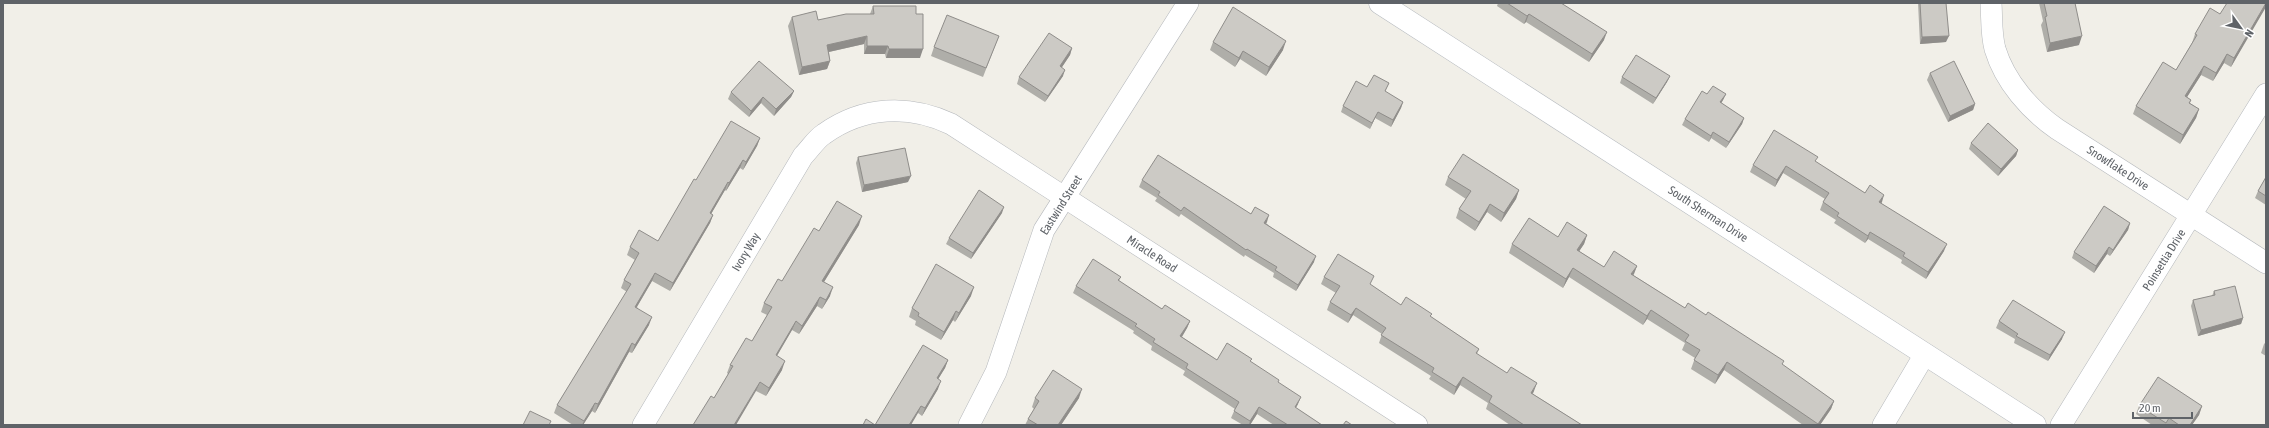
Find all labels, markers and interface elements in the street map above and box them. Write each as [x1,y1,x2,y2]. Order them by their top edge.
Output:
north arrow [2221,8,2261,48]
text: N [2243,27,2256,39]
street label: Snowflake Drive [2084,143,2152,193]
street label: Eastwind Street [1037,172,1085,237]
street label: South Sherman Drive [1666,183,1750,245]
street label: Poinsettia Drive [2140,227,2188,293]
street label: Ivory Way [729,230,763,274]
street label: Miracle Road [1124,233,1180,275]
scale bar [2133,394,2192,420]
text: 20 m [2139,401,2161,415]

